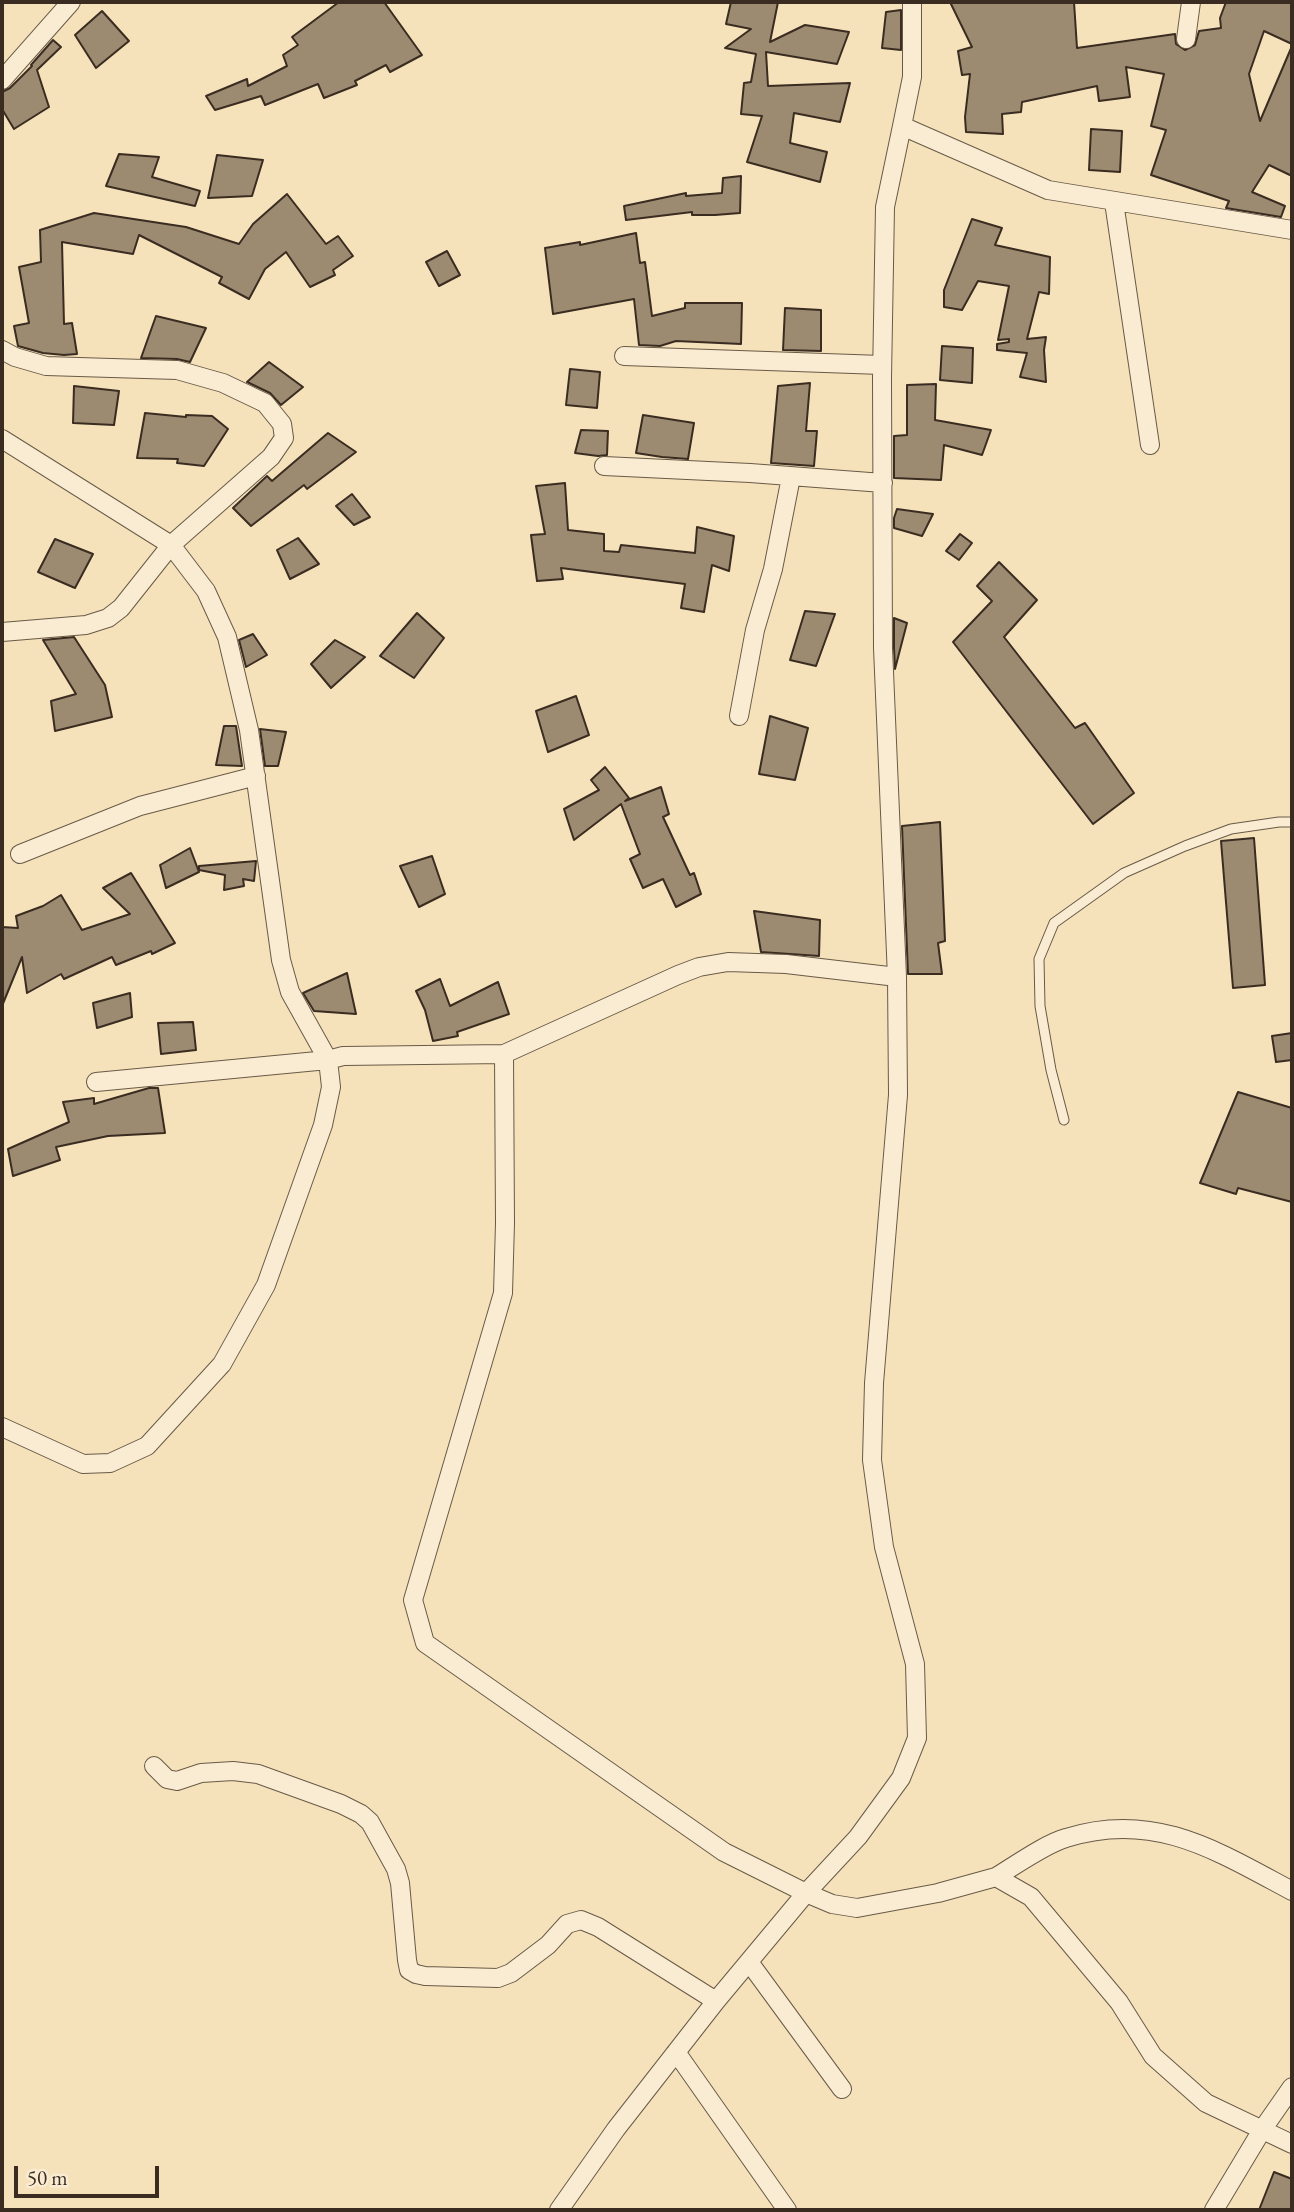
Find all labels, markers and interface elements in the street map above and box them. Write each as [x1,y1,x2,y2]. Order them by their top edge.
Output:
scale bar [18,2152,163,2196]
text: 50 m [27,2164,68,2191]

